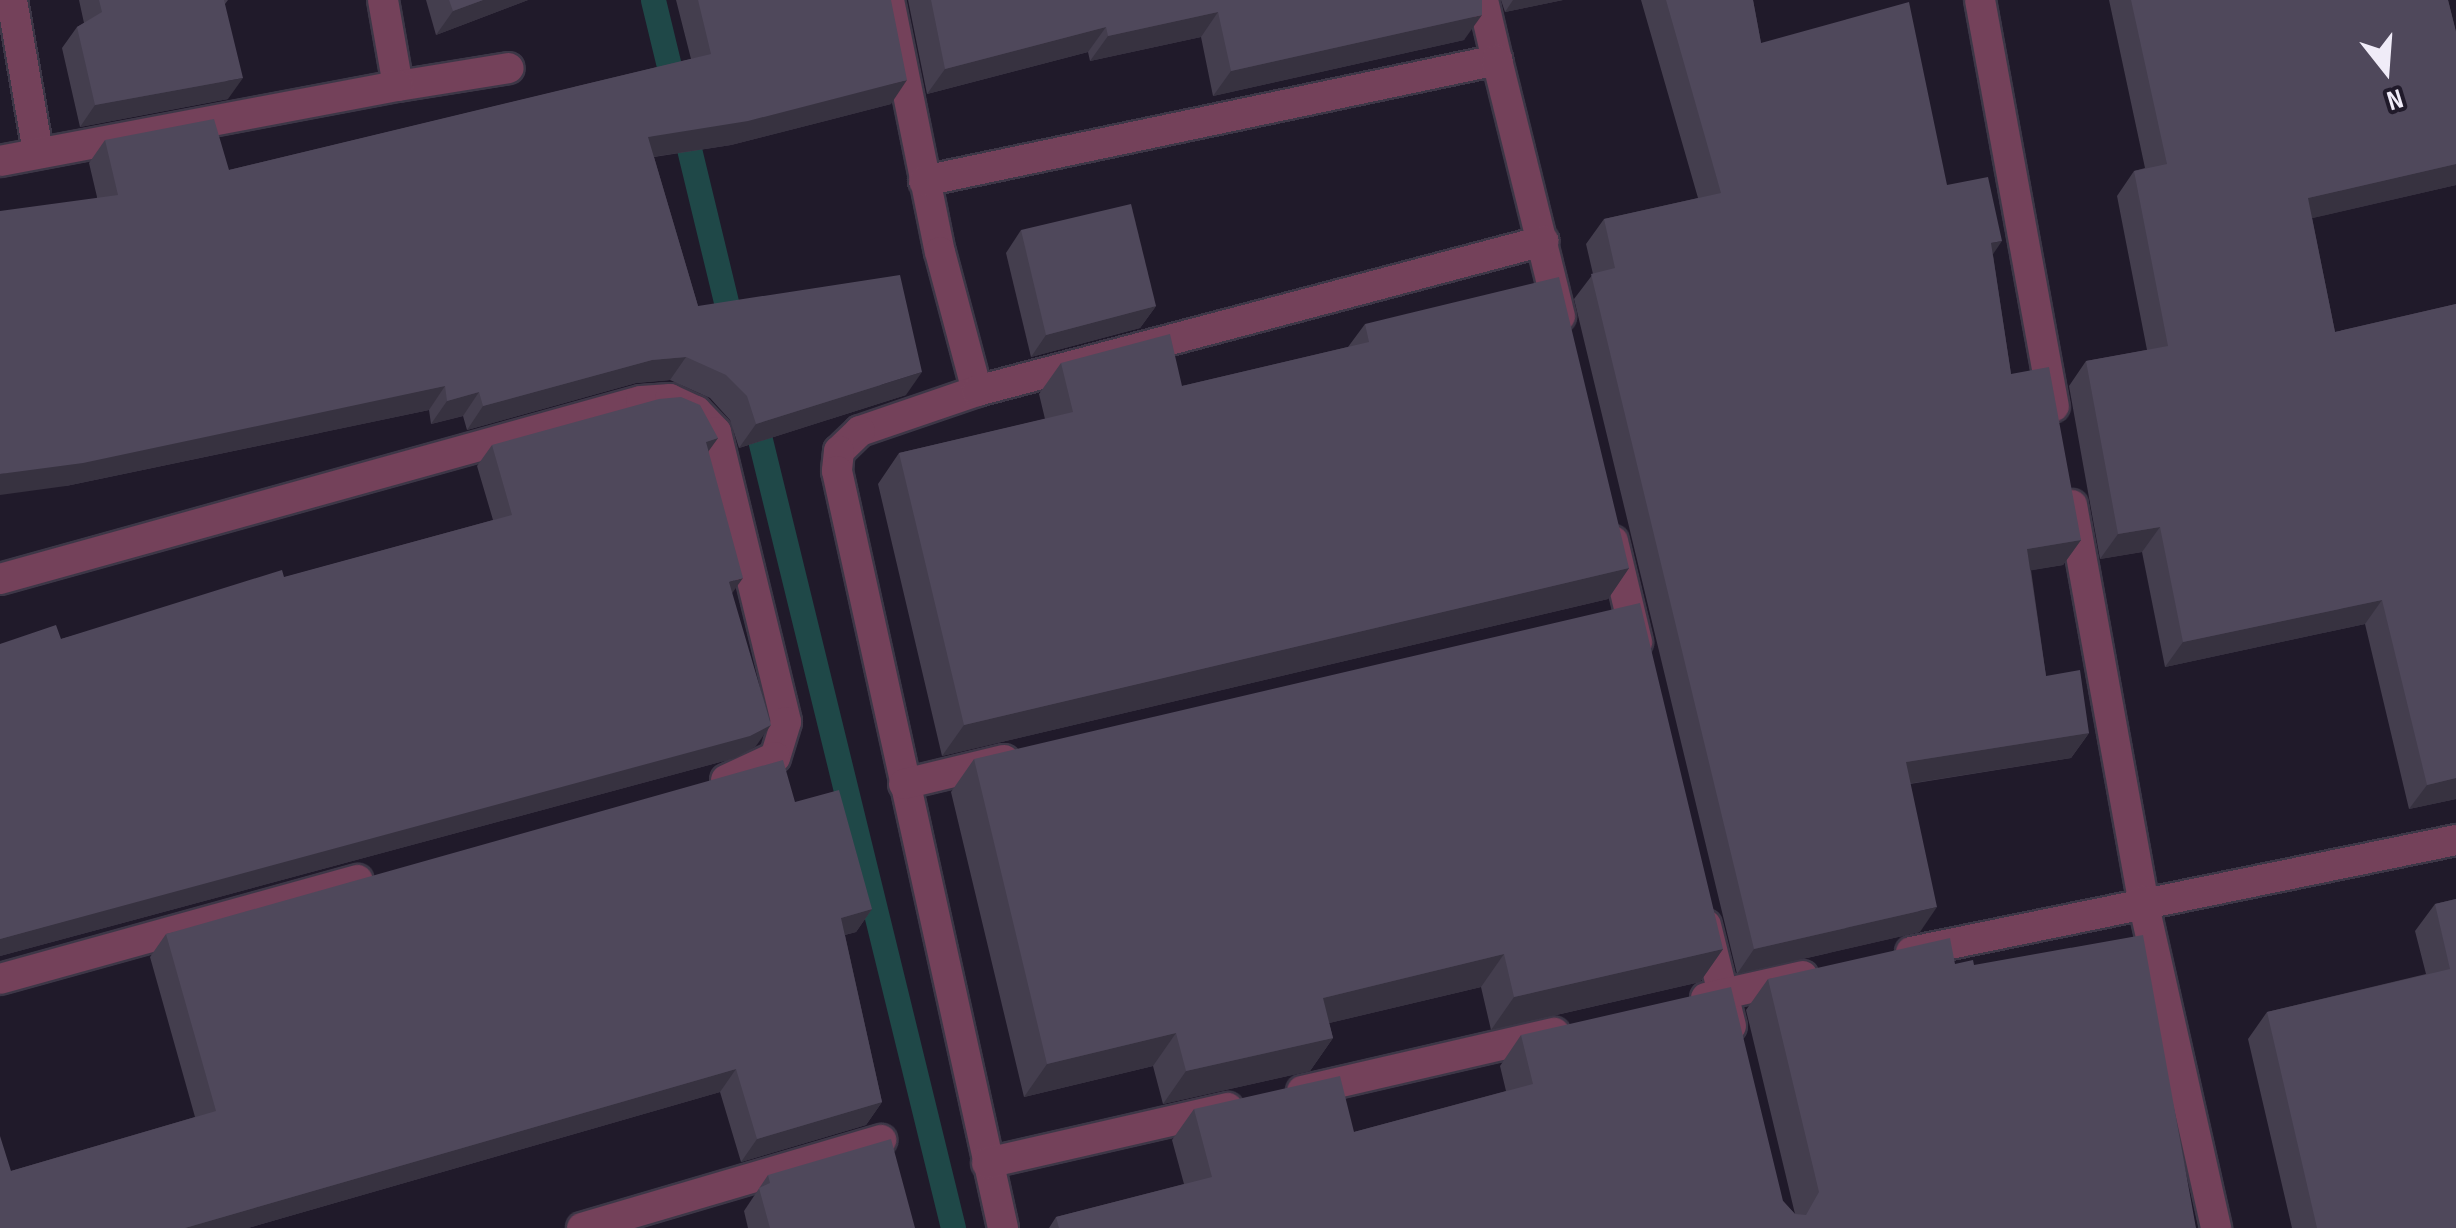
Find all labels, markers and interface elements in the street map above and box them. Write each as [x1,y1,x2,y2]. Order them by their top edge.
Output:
north arrow [2336,20,2436,120]
text: N [2383,81,2407,117]

